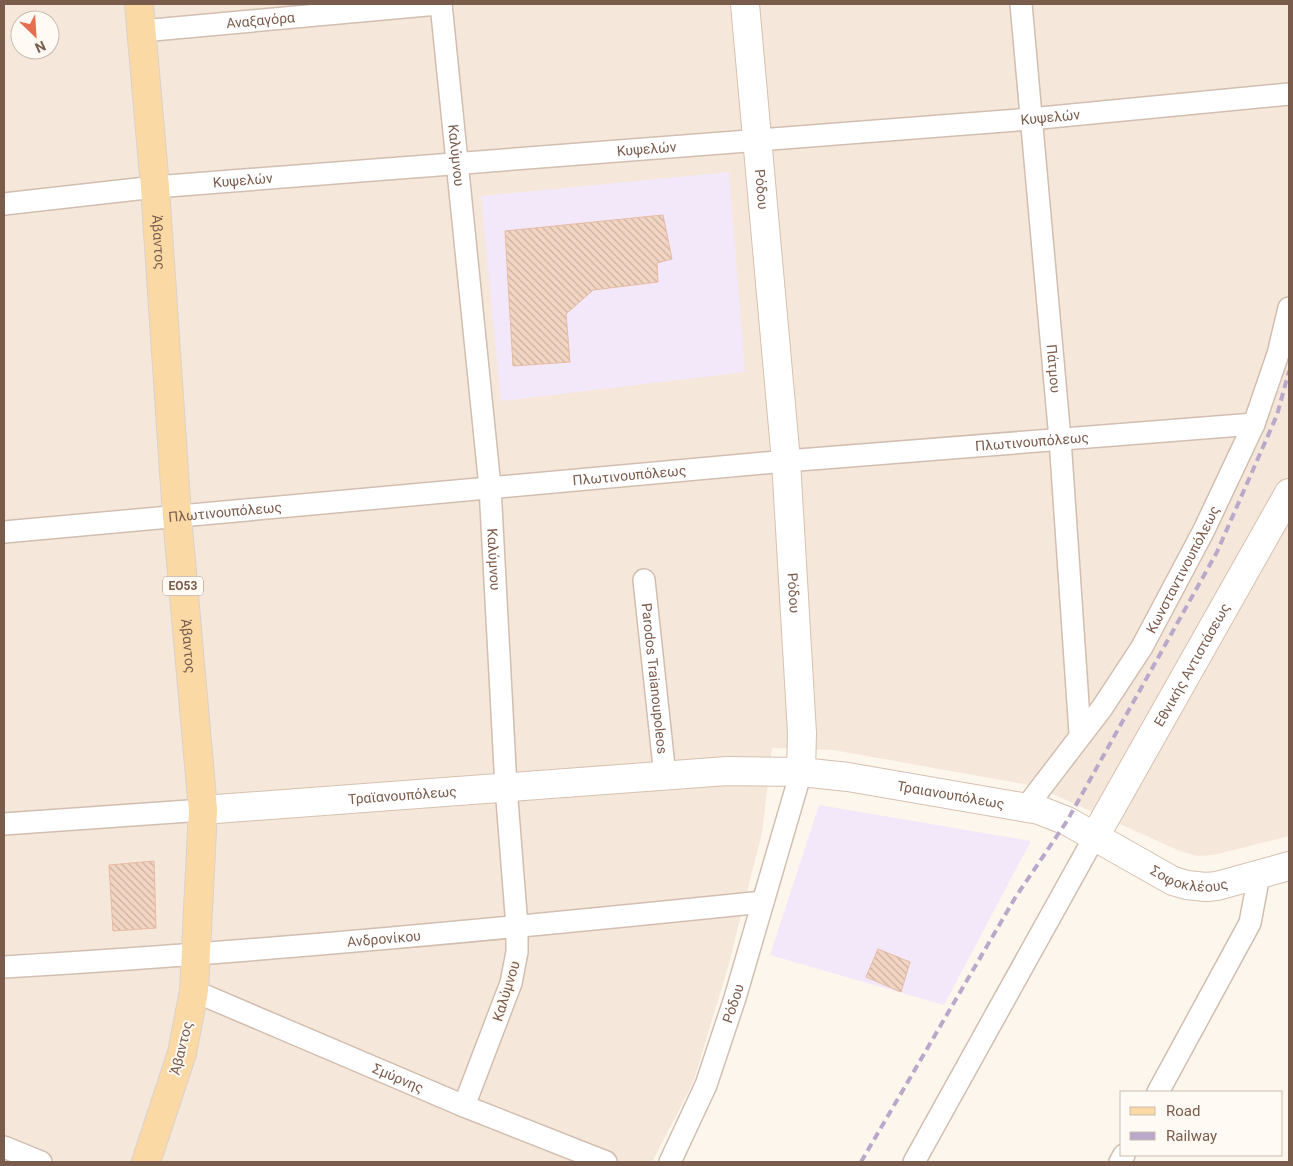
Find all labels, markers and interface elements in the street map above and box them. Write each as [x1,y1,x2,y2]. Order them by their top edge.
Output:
street label: Αναξαγόρα [226,9,296,31]
north arrow [10,10,60,60]
text: N [33,37,48,56]
street label: Κυψελών [1020,106,1081,128]
street label: Καλύμνου [445,123,467,187]
street label: Κυψελών [616,138,677,159]
street label: Ρόδου [752,168,771,210]
street label: Κυψελών [212,170,273,190]
street label: Άβαντος [149,214,169,270]
street label: Πάτμου [1044,344,1064,394]
street label: Πλωτινουπόλεως [975,429,1089,454]
street label: Πλωτινουπόλεως [572,462,687,488]
street label: Πλωτινουπόλεως [168,499,283,525]
street label: Κωνσταντινουπόλεως [1143,503,1222,636]
street label: Καλύμνου [484,528,504,591]
street label: Ρόδου [785,572,803,614]
road number: ΕΟ53 [163,576,203,596]
street label: Εθνικής Αντιστάσεως [1151,600,1233,729]
street label: Parodos Traianoupoleos [639,602,671,755]
street label: Άβαντος [178,618,199,674]
street label: Τραιανουπόλεως [896,778,1006,812]
street label: Τραϊανουπόλεως [348,783,457,807]
street label: Σοφοκλέους [1148,862,1230,895]
street label: Ανδρονίκου [346,927,422,950]
street label: Καλύμνου [489,959,523,1023]
street label: Ρόδου [719,982,747,1025]
street label: Άβαντος [167,1019,195,1077]
street label: Σμύρνης [370,1060,426,1096]
legend [1120,1091,1283,1156]
text: Road [1166,1102,1200,1120]
text: Railway [1166,1127,1217,1145]

